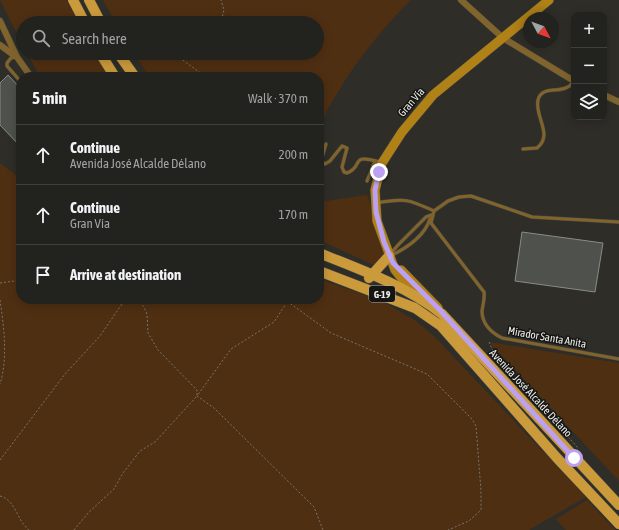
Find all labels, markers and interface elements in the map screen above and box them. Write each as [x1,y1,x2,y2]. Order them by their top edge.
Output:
north arrow [523,12,559,48]
map controls [571,12,607,120]
button: + [571,12,607,48]
search box [16,16,324,60]
icon: search [30,27,52,49]
text: Search here [62,30,127,47]
button: − [571,48,607,84]
button: layers [571,84,607,120]
street label: Gran Vía [395,85,427,119]
text: 5 min [32,88,67,108]
text: Walk · 370 m [248,91,308,106]
text: Continue [70,139,120,156]
icon: ahead [32,144,54,166]
text: 200 m [279,147,308,162]
text: Avenida José Alcalde Délano [70,156,206,171]
route end [370,163,388,181]
text: Continue [70,199,120,216]
icon: ahead [32,204,54,226]
text: 170 m [279,207,308,222]
text: Gran Vía [70,216,110,231]
icon: arrive [32,264,54,286]
text: Arrive at destination [70,266,181,283]
road number: G-19 [369,286,395,302]
street label: Mirador Santa Anita [507,324,587,350]
street label: Avenida José Alcalde Délano [487,347,575,439]
route start [565,449,583,467]

